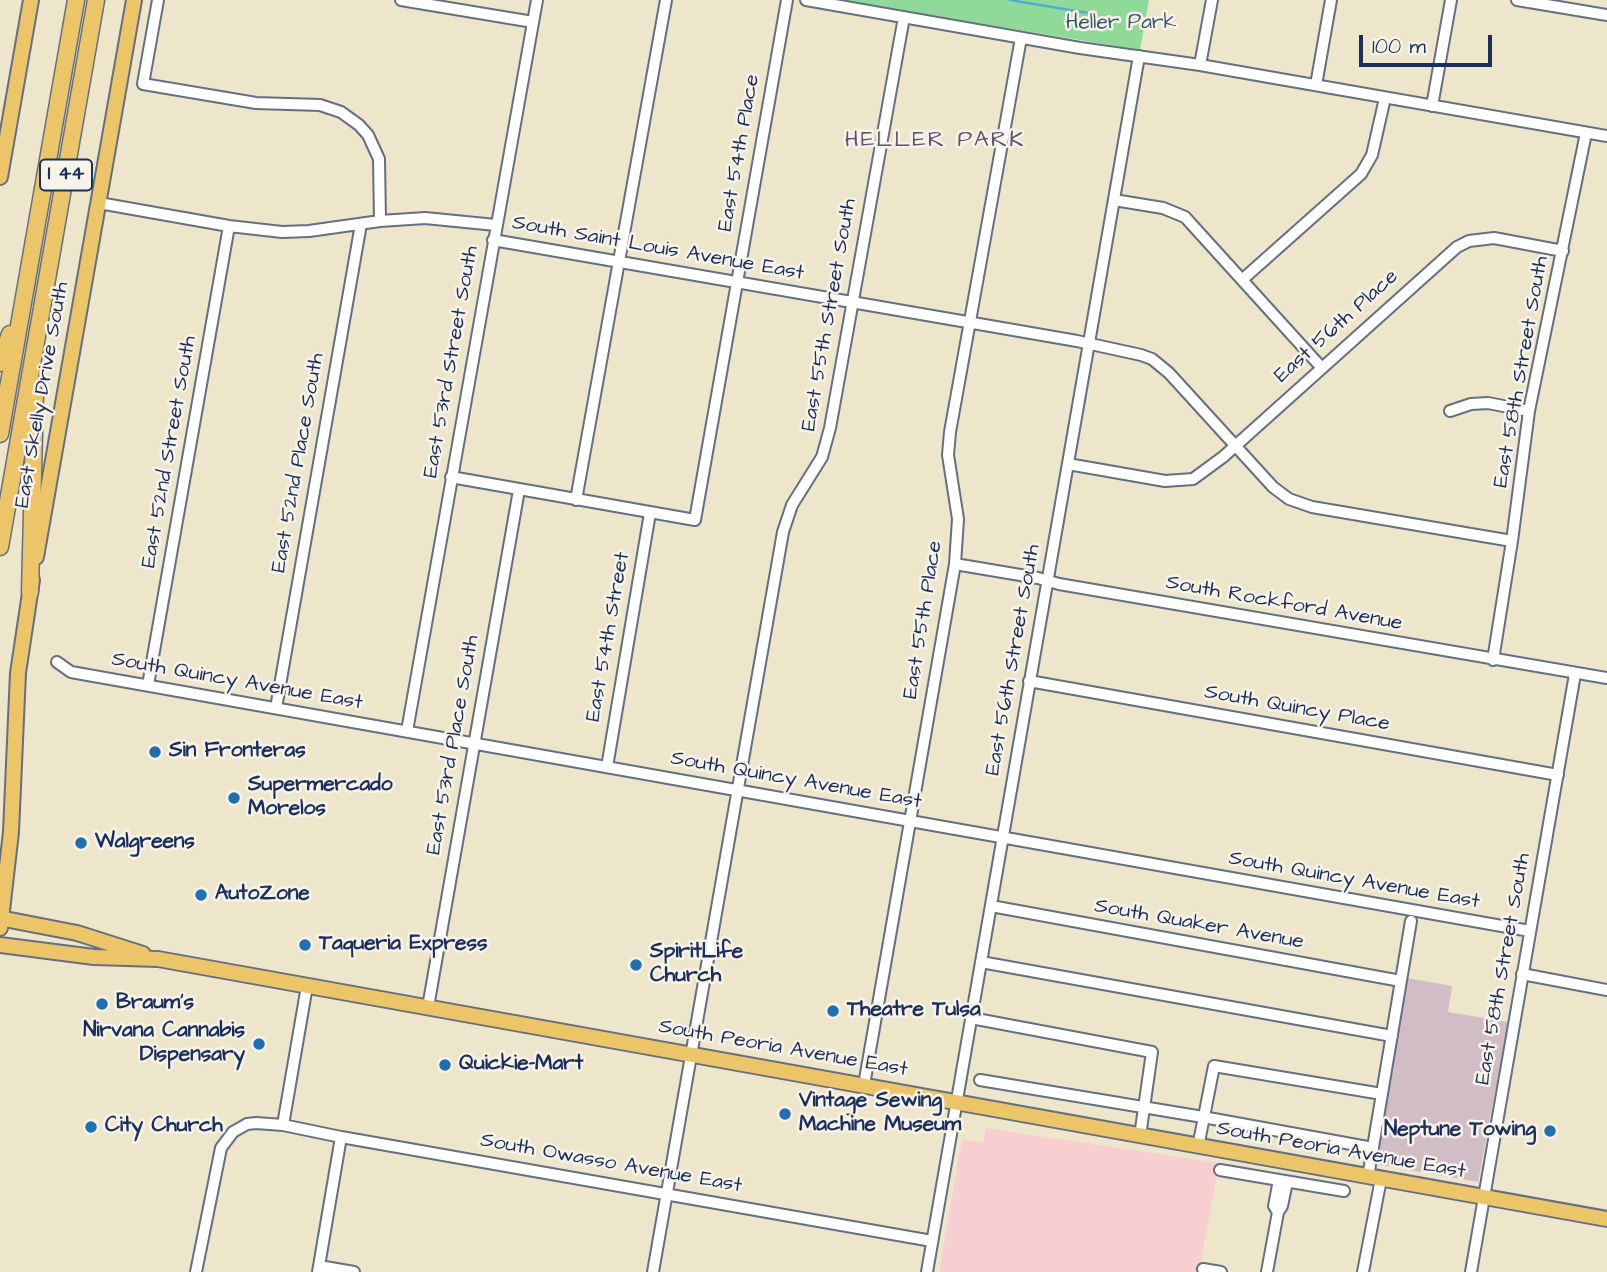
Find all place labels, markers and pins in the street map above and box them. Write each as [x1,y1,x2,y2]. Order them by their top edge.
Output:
place label: Sin Fronteras [169,739,306,765]
marker: Sin Fronteras [147,744,163,760]
place label: Supermercado Morelos [248,773,393,823]
marker: Supermercado Morelos [226,790,242,806]
place label: Walgreens [95,830,195,856]
marker: Walgreens [73,835,89,851]
place label: AutoZone [215,882,310,908]
marker: AutoZone [193,887,209,903]
place label: Taqueria Express [319,932,487,958]
marker: Taqueria Express [297,937,313,953]
place label: SpiritLife Church [650,940,743,990]
marker: SpiritLife Church [628,957,644,973]
place label: Braum's [116,991,194,1017]
marker: Braum's [94,996,110,1012]
place label: Theatre Tulsa [847,998,981,1024]
marker: Theatre Tulsa [825,1003,841,1019]
place label: Nirvana Cannabis Dispensary [83,1019,245,1069]
marker: Nirvana Cannabis Dispensary [251,1036,267,1052]
place label: Quickie-Mart [459,1052,583,1078]
marker: Quickie-Mart [437,1057,453,1073]
place label: Vintage Sewing Machine Museum [799,1089,961,1139]
marker: Vintage Sewing Machine Museum [777,1106,793,1122]
place label: City Church [105,1114,223,1140]
place label: Neptune Towing [1384,1118,1536,1144]
marker: City Church [83,1119,99,1135]
marker: Neptune Towing [1542,1123,1558,1139]

